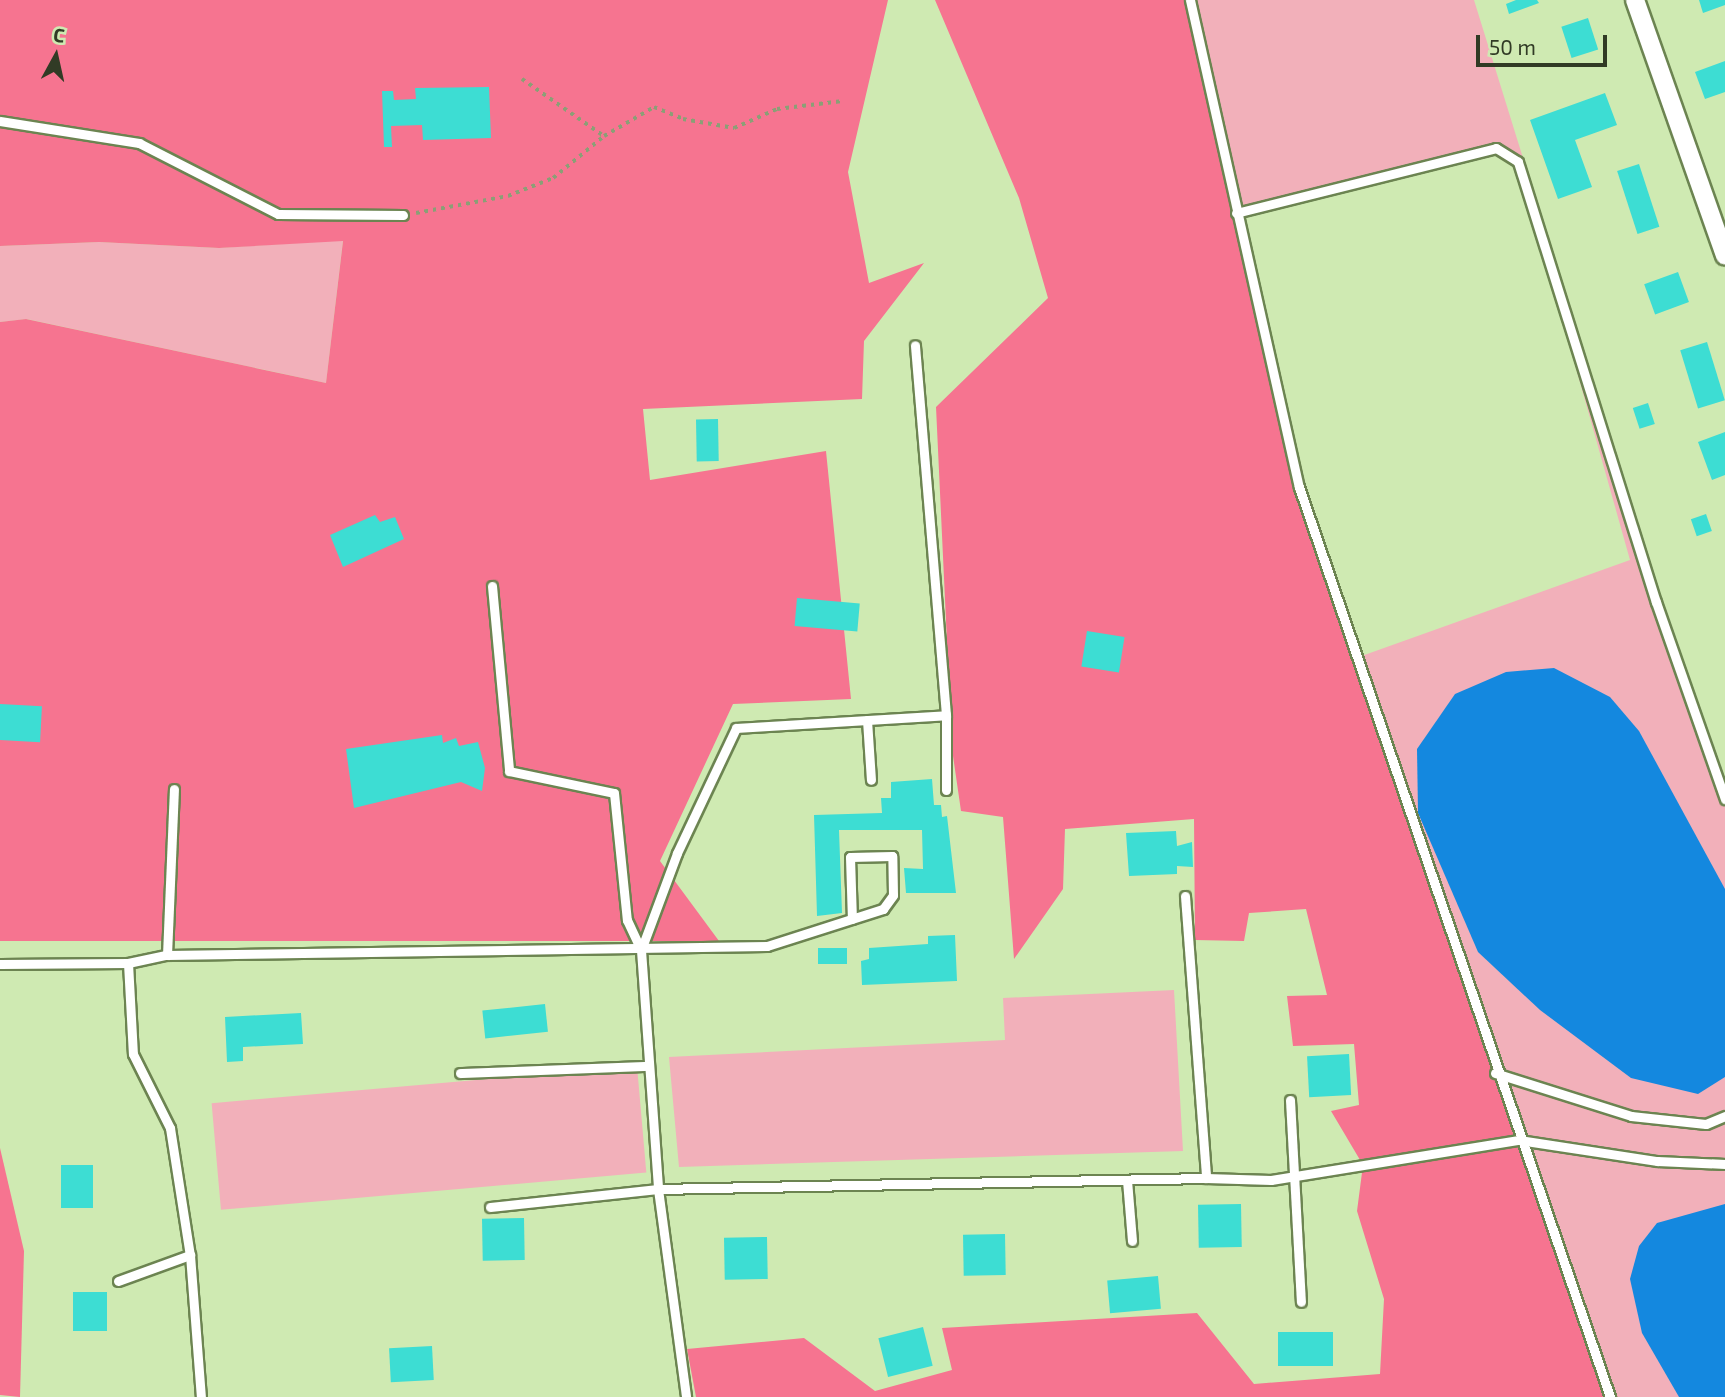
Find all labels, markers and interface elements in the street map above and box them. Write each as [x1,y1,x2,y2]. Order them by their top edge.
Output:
north arrow [21,21,91,91]
scale bar [1480,21,1611,65]
text: С [52,23,66,47]
text: 50 m [1489,34,1536,59]

